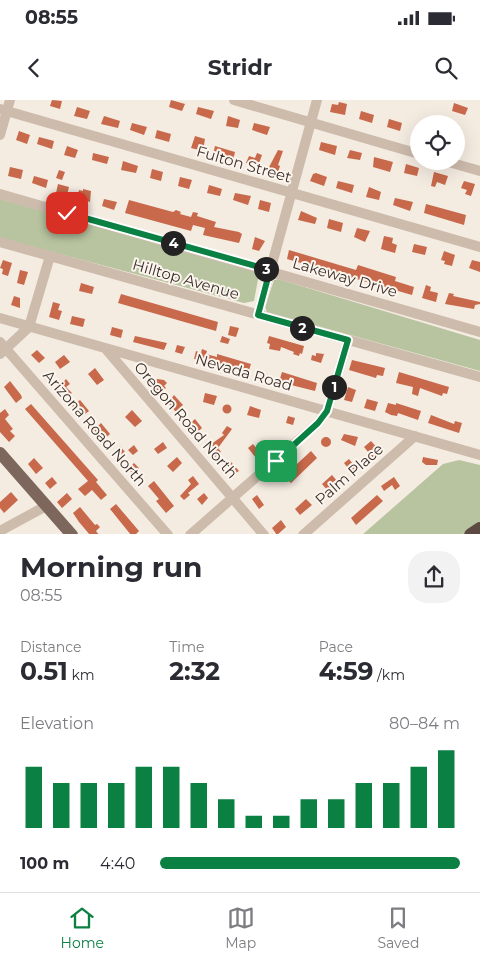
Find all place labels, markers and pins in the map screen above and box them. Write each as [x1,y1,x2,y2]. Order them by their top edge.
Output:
pin [46,192,88,234]
pin: 4 [160,230,186,256]
pin: 3 [254,256,278,282]
pin: 2 [290,316,314,340]
pin: 1 [322,374,346,400]
pin [255,440,297,482]

